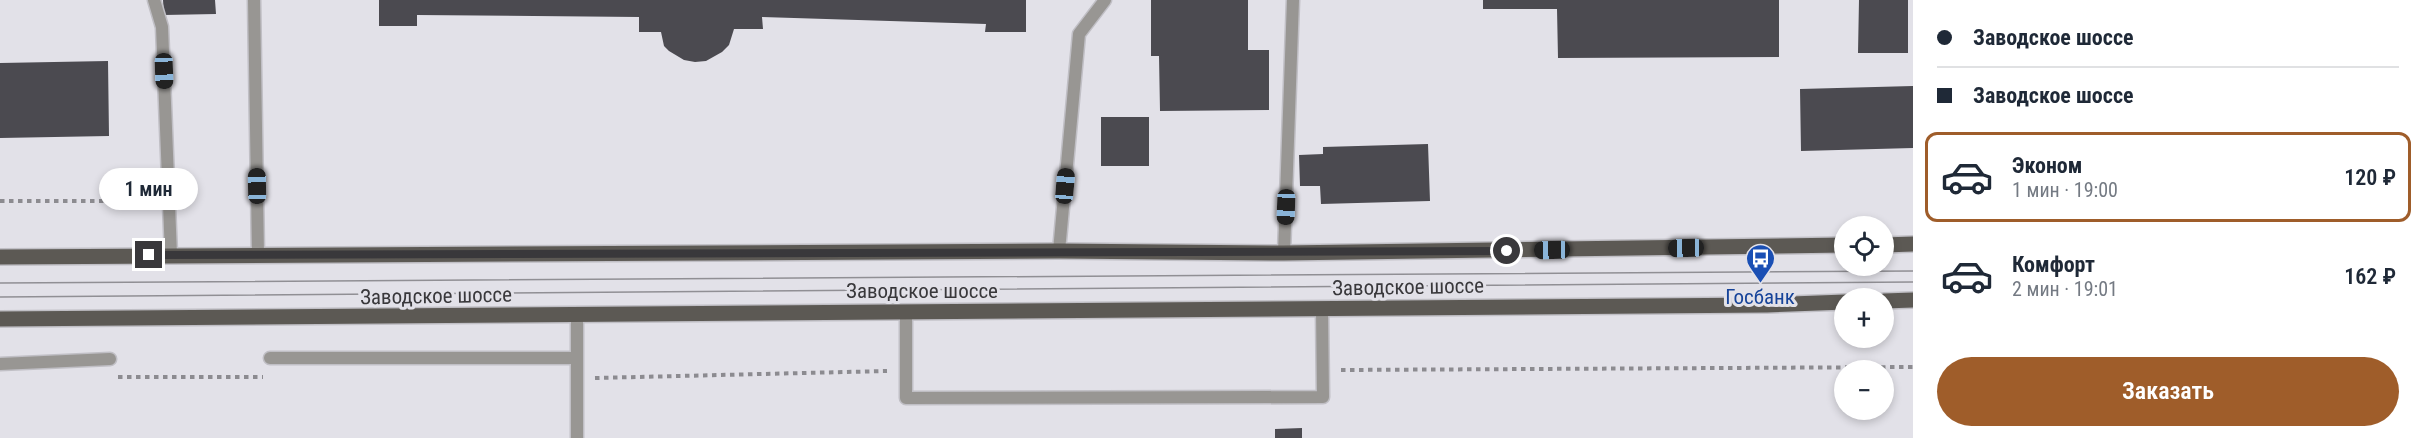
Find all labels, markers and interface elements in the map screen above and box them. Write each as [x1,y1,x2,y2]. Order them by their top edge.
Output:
text: Заводское шоссе [1973,25,2134,50]
car [154,53,174,89]
text: Заводское шоссе [1973,83,2134,108]
icon: car [1940,150,1994,204]
text: Эконом [2012,153,2082,178]
text: 120 ₽ [2344,165,2396,190]
car [1054,167,1076,205]
callout: 1 мин [100,168,198,210]
car [248,168,266,204]
text: 1 мин [125,177,172,201]
text: 1 мин · 19:00 [2012,178,2118,202]
car [1276,189,1296,225]
map controls [1834,216,1894,420]
button: locate [1834,216,1894,276]
route start [1493,237,1520,264]
car [1668,239,1704,257]
route end [135,241,162,268]
car [1534,241,1570,259]
bus stop icon: Госбанк [1744,242,1776,284]
icon: car [1940,249,1994,303]
text: Комфорт [2012,252,2095,277]
text: 162 ₽ [2344,264,2396,289]
street label: Заводское шоссе [1332,274,1484,300]
text: 2 мин · 19:01 [2012,277,2118,301]
street label: Заводское шоссе [846,279,998,303]
street label: Заводское шоссе [360,283,512,309]
place label: Госбанк [1725,285,1795,309]
button: + [1834,288,1894,348]
button: Заказать [1937,357,2399,426]
button: − [1834,360,1894,420]

